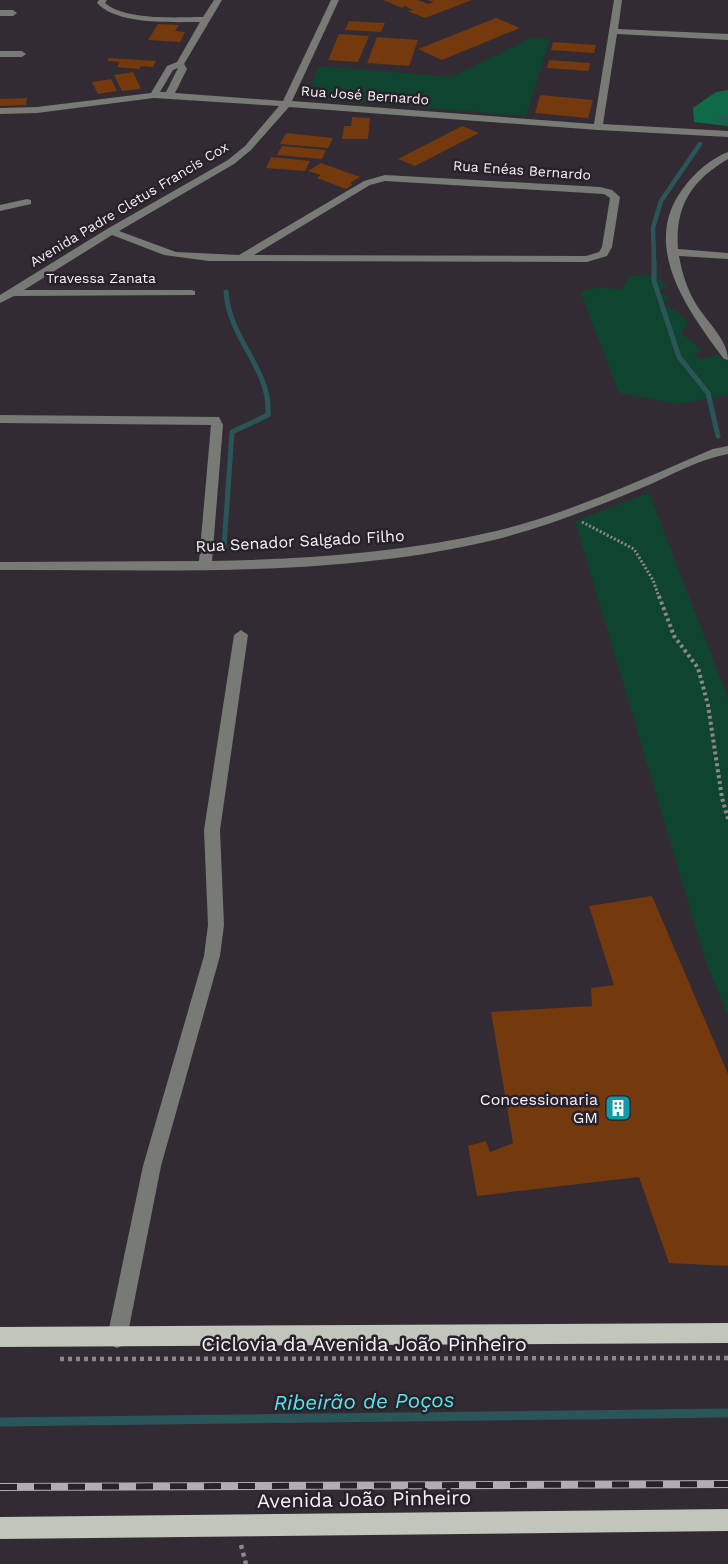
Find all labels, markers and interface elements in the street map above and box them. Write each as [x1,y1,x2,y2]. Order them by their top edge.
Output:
street label: Rua José Bernardo [300,83,430,107]
street label: Avenida Padre Cletus Francis Cox [27,138,231,270]
street label: Rua Enéas Bernardo [453,157,591,183]
street label: Travessa Zanata [46,270,156,286]
street label: Rua Senador Salgado Filho [195,526,405,556]
place label: Concessionaria GM [480,1090,598,1127]
building icon: Concessionaria GM [603,1093,633,1123]
street label: Ciclovia da Avenida João Pinheiro [201,1332,527,1356]
water label: Ribeirão de Poços [273,1387,455,1415]
street label: Avenida João Pinheiro [257,1485,471,1513]

